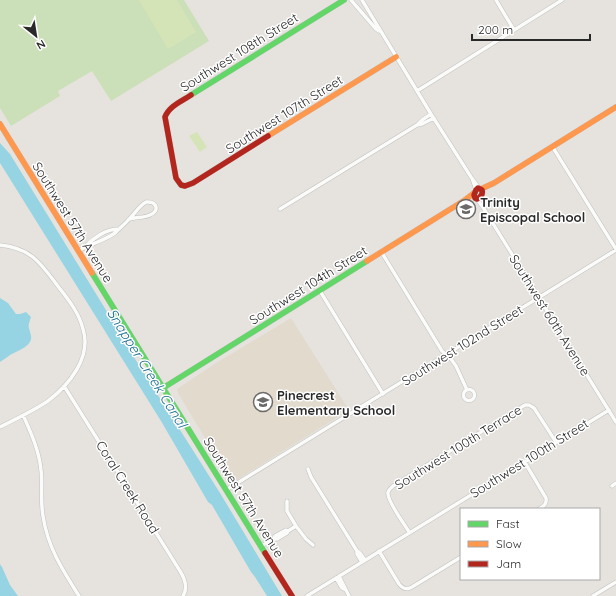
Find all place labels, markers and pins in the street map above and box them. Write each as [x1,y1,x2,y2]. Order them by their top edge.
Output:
place label: Trinity Episcopal School [480,194,585,225]
school or university icon: Trinity Episcopal School [455,198,477,220]
place label: Pinecrest Elementary School [277,387,395,418]
school or university icon: Pinecrest Elementary School [252,391,274,413]

